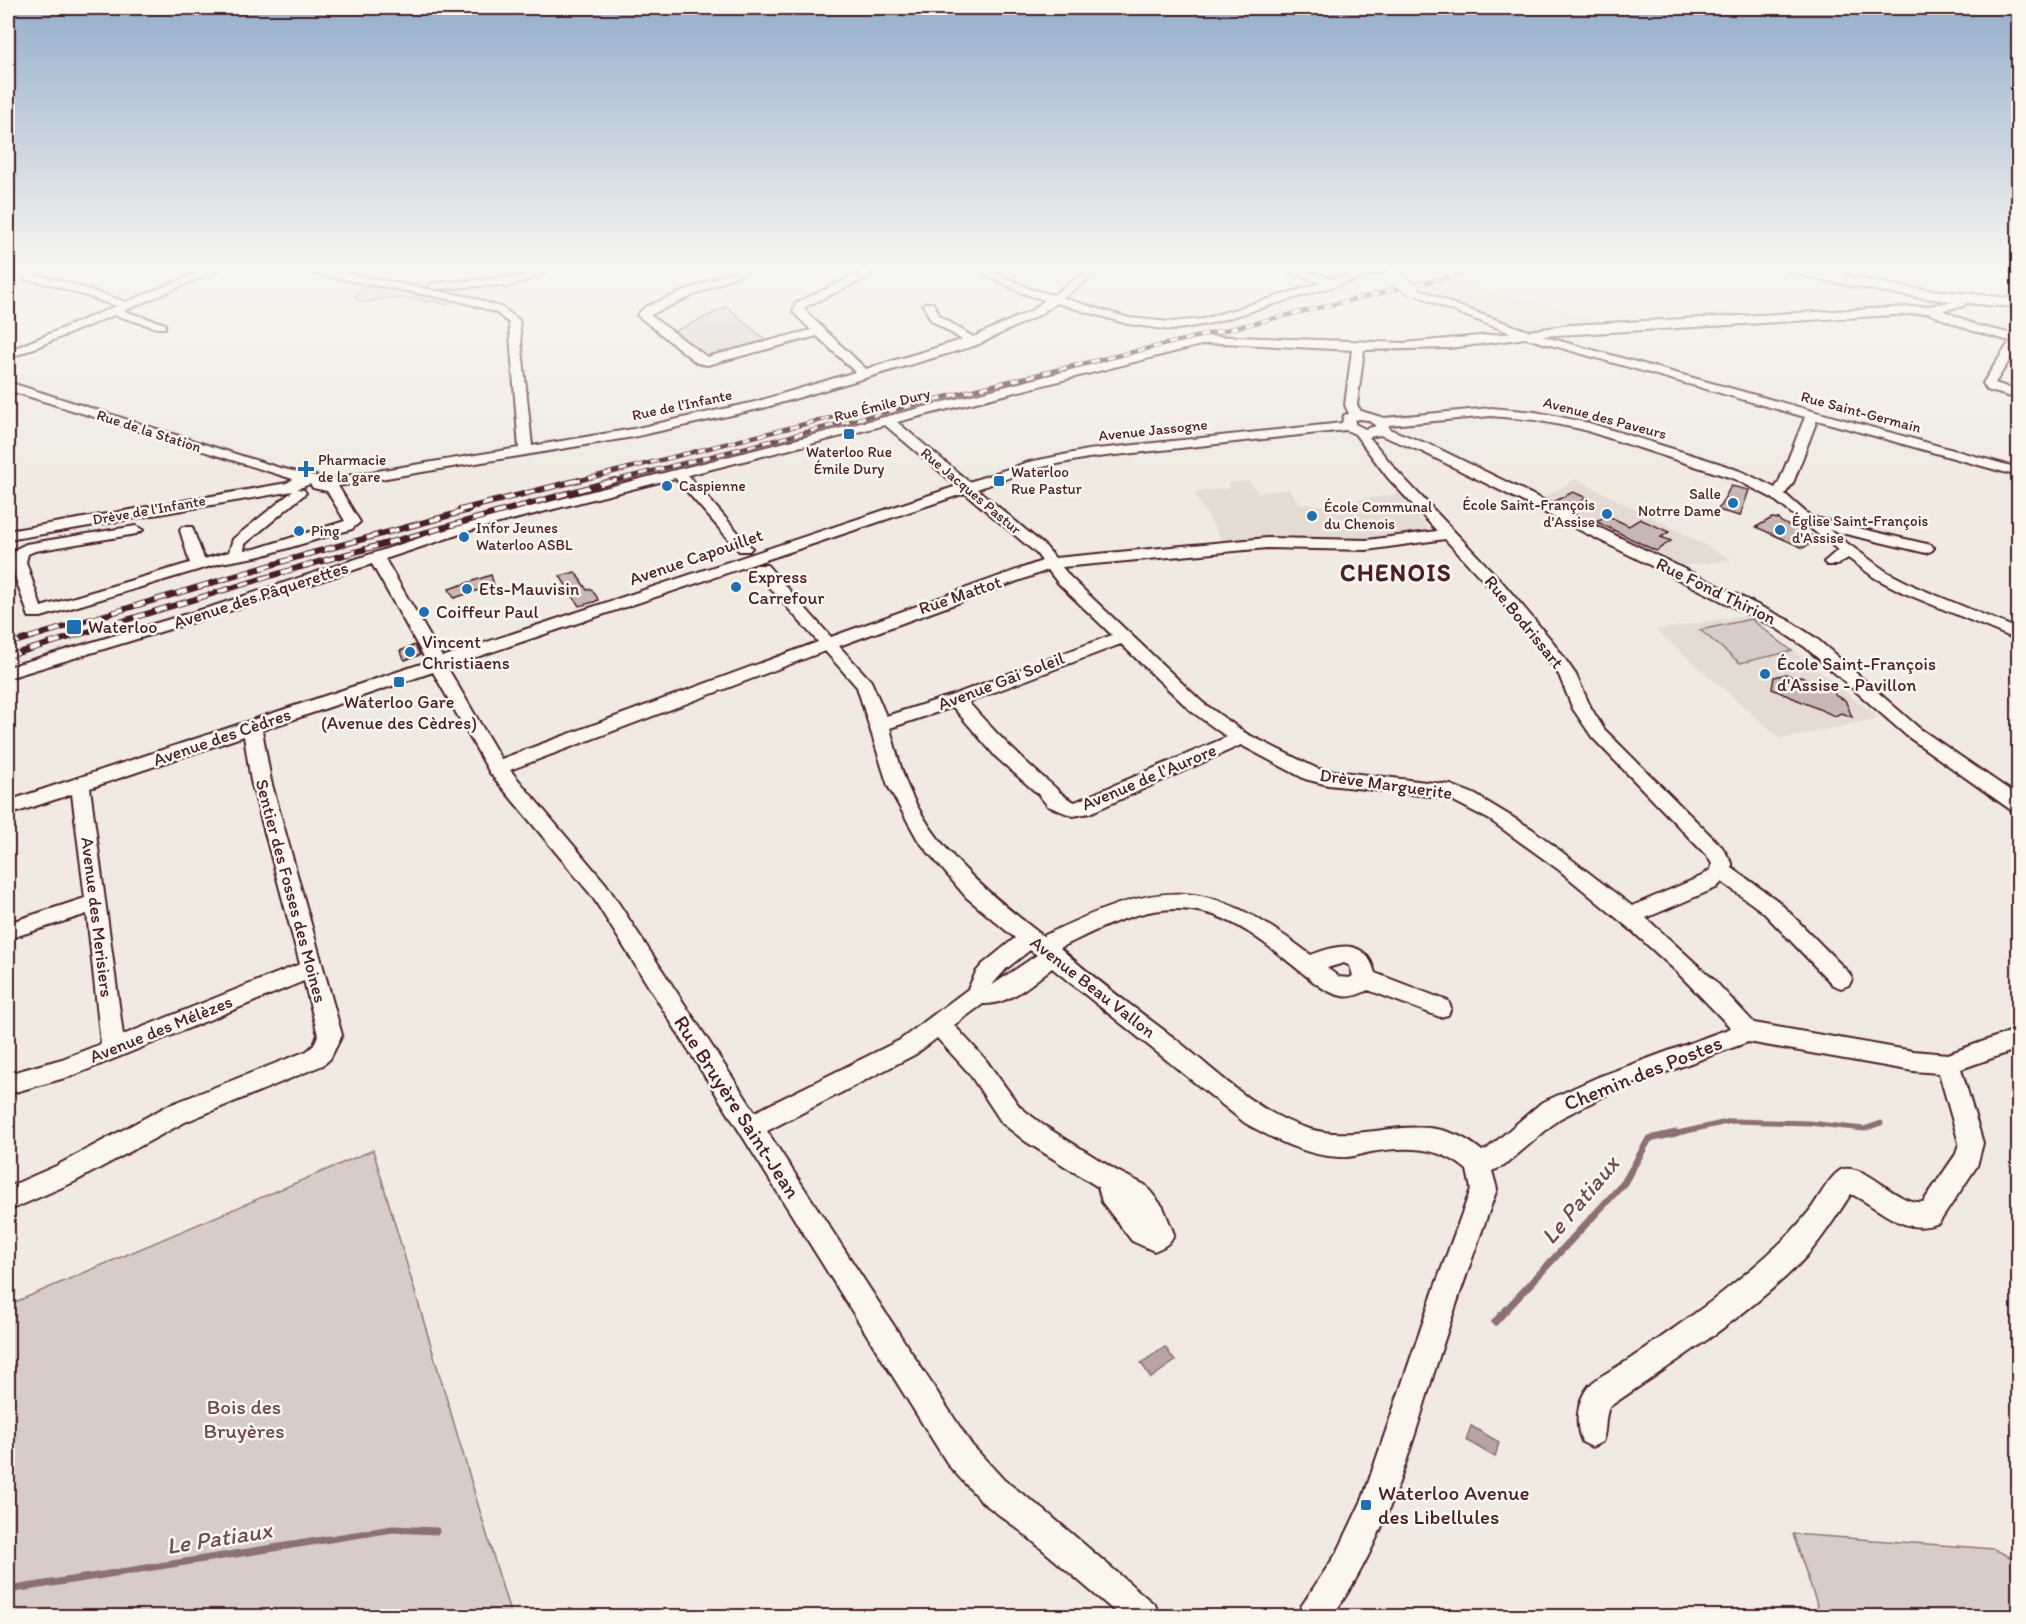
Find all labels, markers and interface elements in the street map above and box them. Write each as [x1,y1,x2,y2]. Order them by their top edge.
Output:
street label: Rue Émile Dury [832,384,932,426]
street label: Rue de l'Infante [630,386,734,424]
street label: Rue Saint-Germain [1799,387,1923,437]
street label: Avenue des Paveurs [1541,393,1669,443]
street label: Rue de la Station [94,406,204,456]
street label: Avenue Jassogne [1098,415,1208,445]
marker: Waterloo Rue Émile Dury [842,427,856,441]
place label: Waterloo Rue Émile Dury [806,443,892,478]
street label: Rue Jacques Pastur [917,444,1025,538]
place label: Pharmacie de la gare [318,451,386,486]
marker: Pharmacie de la gare [299,462,313,476]
place label: Waterloo Rue Pastur [1011,463,1082,498]
marker: Waterloo Rue Pastur [992,474,1006,488]
place label: Caspienne [679,477,746,495]
marker: Caspienne [660,479,674,493]
place label: Salle Notrre Dame [1638,485,1721,520]
street label: Drève de l'Infante [91,491,207,529]
place label: École Saint-François d'Assise [1463,496,1595,531]
marker: Salle Notrre Dame [1726,496,1740,510]
place label: École Communal du Chenois [1324,498,1433,533]
marker: École Saint-François d'Assise [1600,507,1614,521]
marker: École Communal du Chenois [1305,509,1319,523]
place label: Église Saint-François d'Assise [1792,512,1929,547]
place label: Infor Jeunes Waterloo ASBL [476,519,573,554]
place label: Ping [311,522,340,540]
marker: Église Saint-François d'Assise [1773,523,1787,537]
marker: Ping [292,524,306,538]
street label: Avenue Capouillet [626,524,766,590]
marker: Infor Jeunes Waterloo ASBL [457,530,471,544]
street label: Rue Fond Thirion [1653,553,1780,630]
street label: Avenue des Pâquerettes [171,556,351,634]
district label: CHENOIS [1340,558,1452,587]
place label: Express Carrefour [748,566,825,609]
street label: Rue Mattot [916,571,1004,619]
street label: Rue Bodrissart [1480,571,1569,673]
place label: Ets-Mauvisin [479,578,580,600]
marker: Express Carrefour [729,580,743,594]
marker: Ets-Mauvisin [460,582,474,596]
place label: Coiffeur Paul [436,601,539,623]
marker: Coiffeur Paul [417,605,431,619]
place label: Waterloo [88,616,158,638]
marker: Waterloo [65,618,83,636]
place label: Vincent Christiaens [422,631,510,674]
marker: Vincent Christiaens [403,645,417,659]
street label: Avenue Gai Soleil [935,647,1067,715]
place label: École Saint-François d'Assise - Pavillon [1777,653,1936,696]
marker: École Saint-François d'Assise - Pavillon [1758,667,1772,681]
marker: Waterloo Gare (Avenue des Cèdres) [392,675,406,689]
place label: Waterloo Gare (Avenue des Cèdres) [321,691,477,734]
street label: Avenue des Cèdres [150,703,294,771]
street label: Avenue de l'Aurore [1078,739,1220,815]
street label: Drève Marguerite [1318,764,1454,804]
street label: Sentier des Fosses des Moines [251,777,331,1005]
street label: Avenue des Merisiers [76,836,118,998]
street label: Avenue Beau Vallon [1026,931,1160,1043]
street label: Avenue des Mélèzes [86,990,236,1068]
street label: Rue Bruyère Saint-Jean [669,1011,806,1203]
street label: Chemin des Postes [1560,1029,1726,1116]
water label: Le Patiaux [1534,1148,1626,1250]
park label: Bois des Bruyères [203,1394,285,1443]
place label: Waterloo Avenue des Libellules [1378,1480,1530,1529]
marker: Waterloo Avenue des Libellules [1359,1498,1373,1512]
water label: Le Patiaux [164,1515,275,1560]

